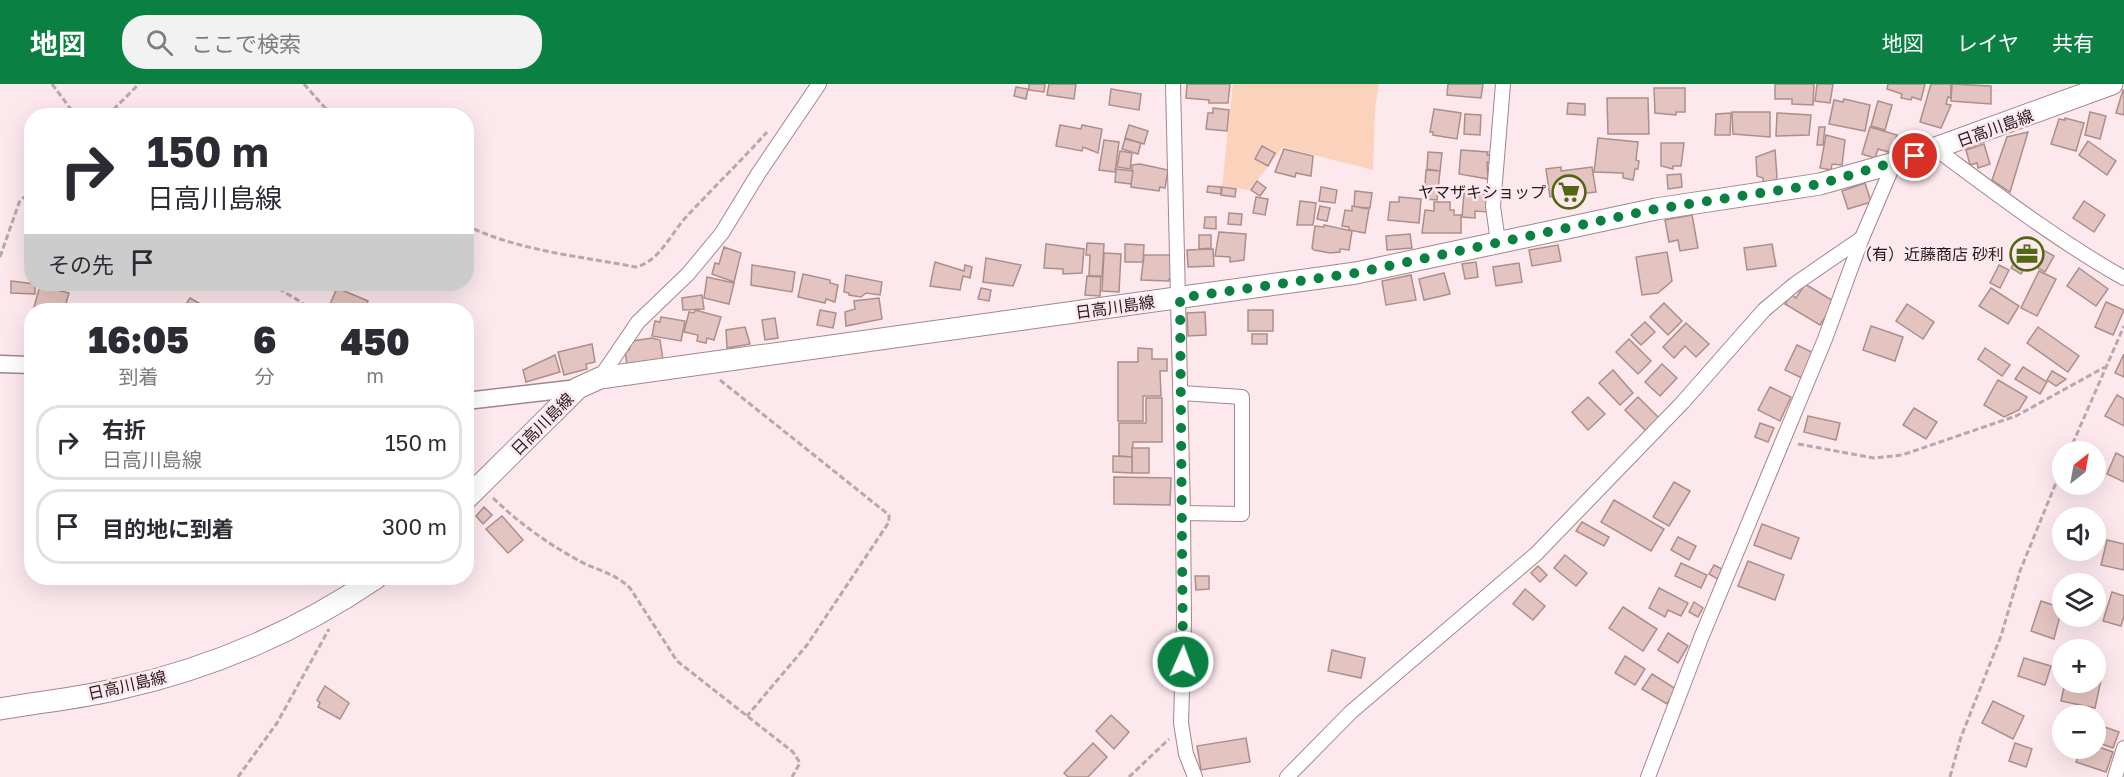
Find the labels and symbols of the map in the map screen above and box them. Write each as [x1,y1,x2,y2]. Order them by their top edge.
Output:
street label: 日高川島線 [1954,105,2036,151]
pin [1889,130,1940,181]
supermarket icon: ヤマザキショップ [1551,174,1587,210]
place label: ヤマザキショップ [1418,182,1546,202]
office icon: （有）近藤商店 砂利 [2009,236,2045,272]
place label: （有）近藤商店 砂利 [1856,244,2004,264]
street label: 日高川島線 [1074,292,1156,322]
street label: 日高川島線 [507,389,577,459]
north arrow [2052,441,2106,495]
position arrow [1151,630,1215,694]
street label: 日高川島線 [86,666,168,704]

